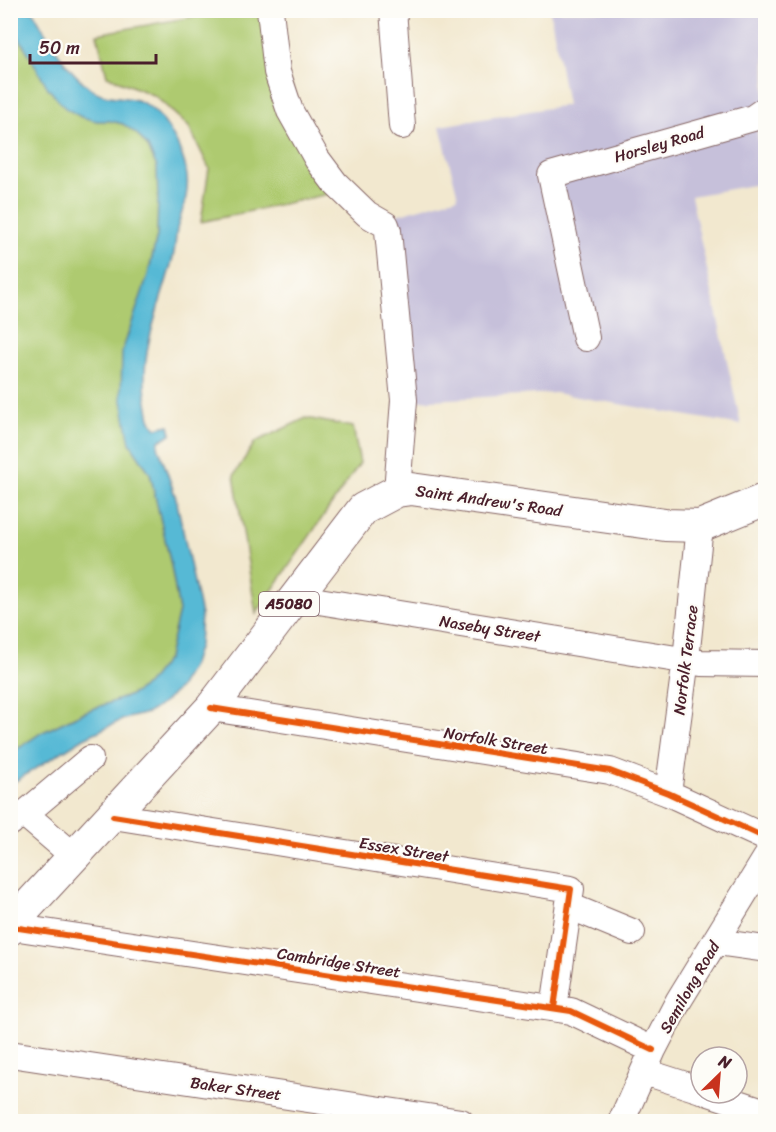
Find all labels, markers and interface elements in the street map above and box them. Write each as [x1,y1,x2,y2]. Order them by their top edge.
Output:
scale bar [30,27,156,65]
text: 50 m [39,32,80,64]
street label: Horsley Road [611,117,709,171]
street label: Saint Andrew's Road [414,476,566,525]
road number: A5080 [259,592,319,616]
street label: Norfolk Terrace [664,603,707,717]
street label: Naseby Street [437,606,543,651]
street label: Norfolk Street [442,718,550,763]
street label: Essex Street [357,828,451,871]
street label: Semilong Road [651,934,728,1039]
street label: Cambridge Street [275,938,403,987]
north arrow [689,1045,749,1105]
text: N [713,1046,737,1078]
street label: Baker Street [189,1068,283,1109]

